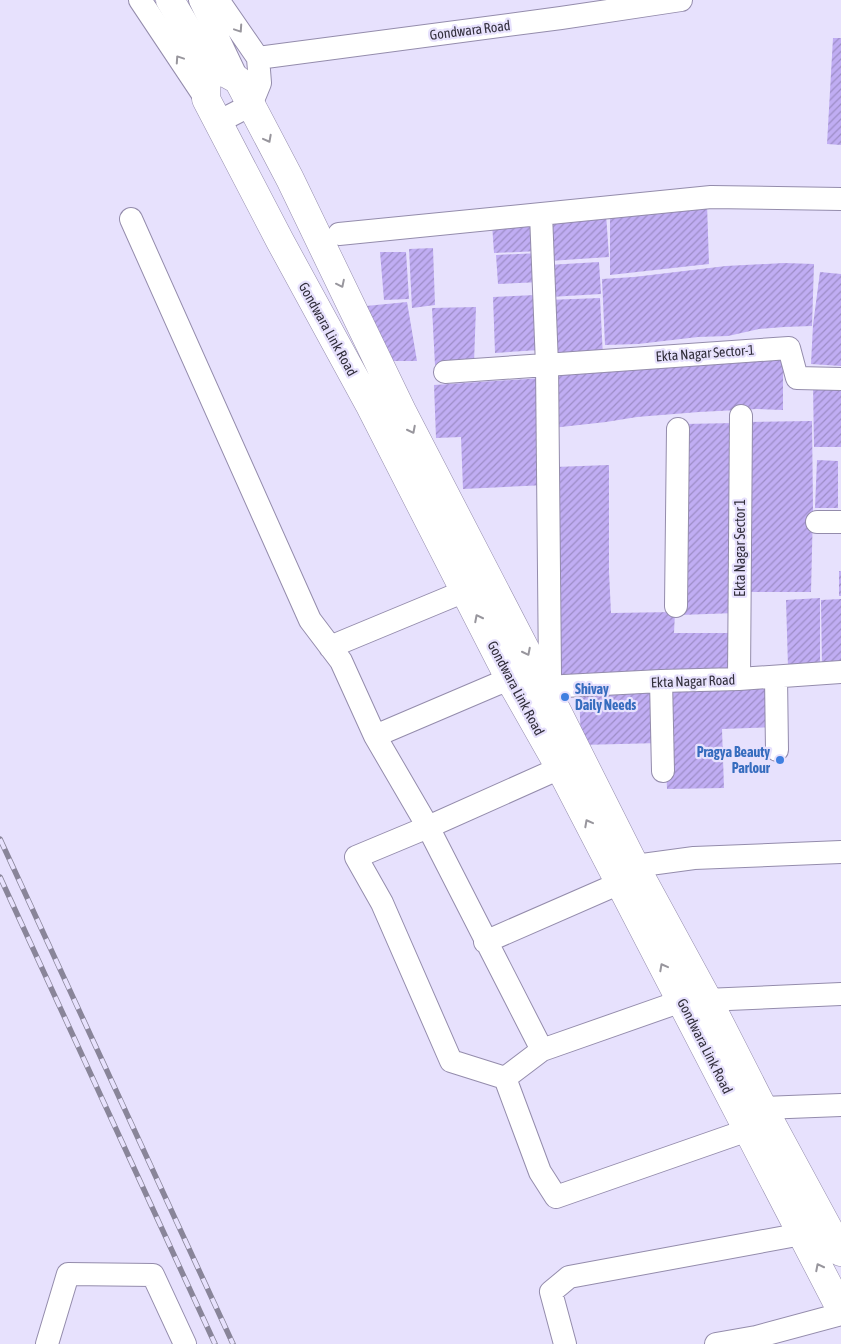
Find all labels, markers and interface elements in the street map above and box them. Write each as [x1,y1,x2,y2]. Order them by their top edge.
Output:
street label: Gondwara Road [429,17,511,43]
one-way arrow [232,24,242,33]
one-way arrow [176,55,185,64]
one-way arrow [262,133,272,142]
street label: Gondwara Link Road [296,279,360,379]
one-way arrow [334,279,345,288]
street label: Ekta Nagar Sector-1 [655,342,755,364]
one-way arrow [406,425,416,434]
street label: Ekta Nagar Sector 1 [732,499,748,597]
one-way arrow [474,614,485,623]
street label: Gondwara Link Road [484,638,548,738]
one-way arrow [521,647,531,656]
street label: Ekta Nagar Road [651,672,735,690]
place label: Shivay Daily Needs [575,681,636,713]
marker: Shivay Daily Needs [559,691,571,703]
place label: Pragya Beauty Parlour [697,744,771,776]
marker: Pragya Beauty Parlour [774,754,786,766]
one-way arrow [584,819,594,828]
one-way arrow [659,963,669,972]
street label: Gondwara Link Road [674,996,736,1096]
one-way arrow [815,1263,825,1272]

